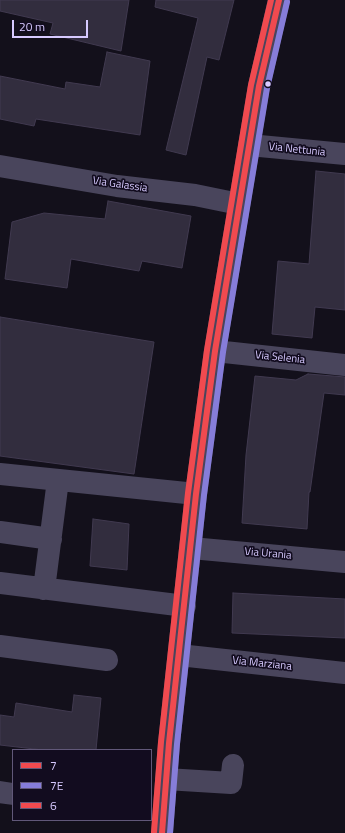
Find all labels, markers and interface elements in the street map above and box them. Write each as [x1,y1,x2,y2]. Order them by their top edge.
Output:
scale bar [14,12,90,38]
text: 20 m [19,17,45,36]
unlabelled marker [263,79,273,89]
street label: Via Nettunia [268,140,326,160]
street label: Via Galassia [92,175,148,195]
street label: Via Selenia [254,349,306,367]
street label: Via Urania [244,545,292,563]
street label: Via Marziana [232,654,292,674]
legend [12,749,152,821]
text: 7 [50,756,57,775]
text: 7E [50,776,63,795]
text: 6 [50,796,57,815]

